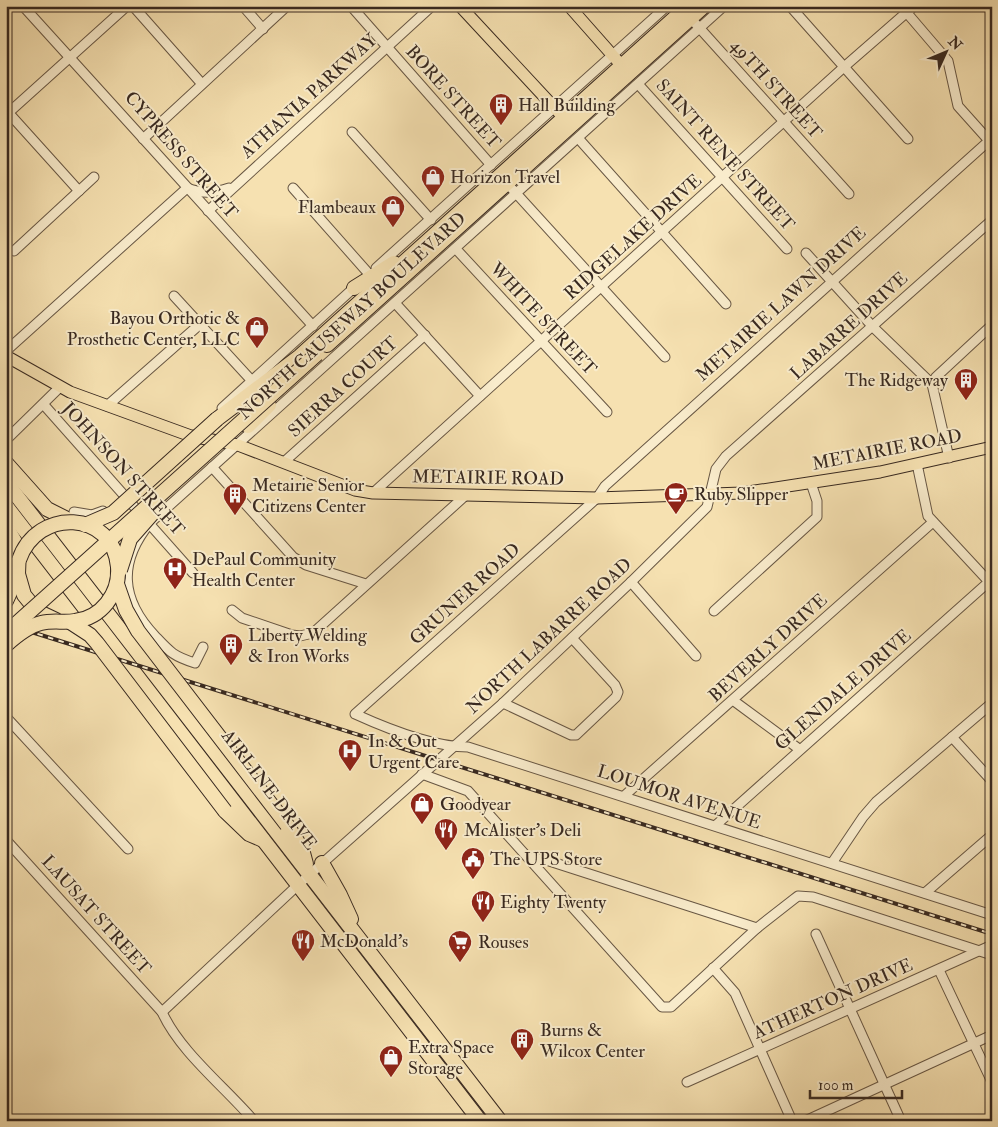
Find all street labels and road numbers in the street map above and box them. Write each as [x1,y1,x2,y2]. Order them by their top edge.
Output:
street label: ATHANIA PARKWAY [235,28,383,164]
street label: 49TH STREET [725,34,827,144]
street label: BORE STREET [400,40,506,154]
street label: SAINT RENE STREET [651,74,800,236]
street label: CYPRESS STREET [119,87,243,224]
street label: RIDGELAKE DRIVE [559,169,707,305]
street label: NORTH CAUSEWAY BOULEVARD [233,207,471,425]
street label: METAIRIE LAWN DRIVE [691,221,871,386]
street label: WHITE STREET [484,257,602,381]
street label: LABARRE DRIVE [785,267,913,385]
street label: SIERRA COURT [283,331,403,442]
street label: JOHNSON STREET [56,397,190,541]
street label: METAIRIE ROAD [810,424,964,476]
street label: METAIRIE ROAD [412,465,564,491]
street label: GRUNER ROAD [405,538,525,650]
street label: NORTH LABARRE ROAD [461,553,637,719]
street label: BEVERLY DRIVE [704,589,832,707]
street label: GLENDALE DRIVE [770,625,916,755]
street label: AIRLINE DRIVE [216,724,322,855]
street label: LOUMOR AVENUE [594,760,764,834]
street label: LAUSAT STREET [36,850,156,980]
street label: ATHERTON DRIVE [749,953,916,1045]

